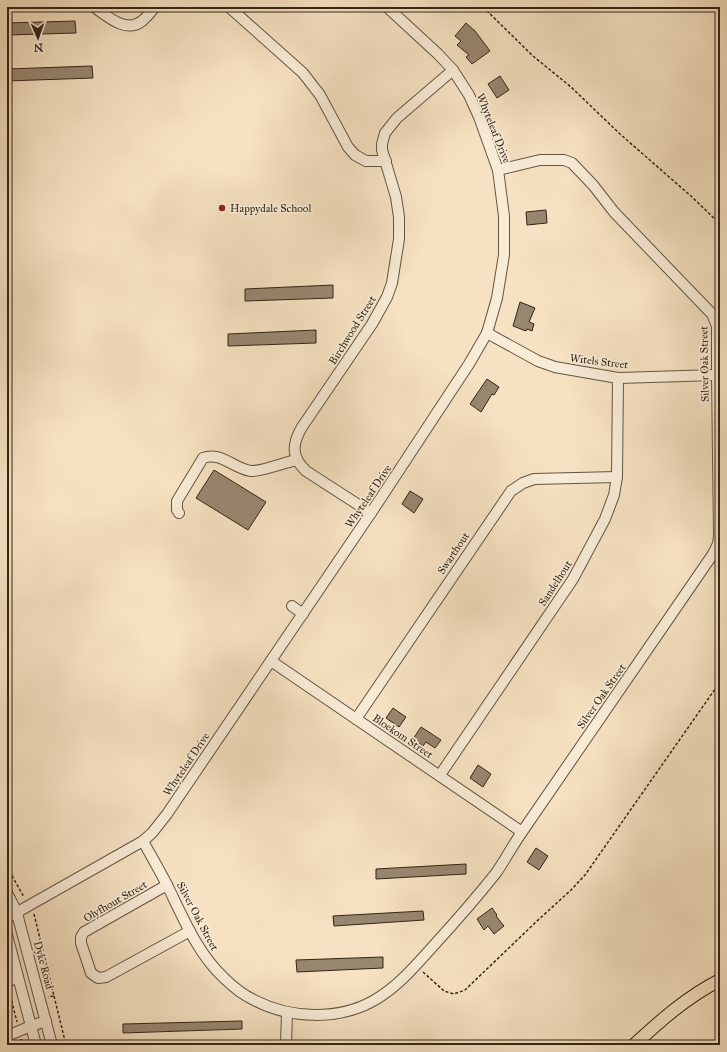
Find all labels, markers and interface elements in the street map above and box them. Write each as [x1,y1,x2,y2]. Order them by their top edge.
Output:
north arrow [18,18,58,58]
text: N [33,41,43,54]
street label: Whyteleaf Drive [474,92,514,165]
place label: Happydale School [230,202,311,215]
marker: Happydale School [217,203,227,213]
street label: Birchwood Street [326,293,379,367]
street label: Silver Oak Street [697,326,712,402]
street label: Witels Street [569,351,629,372]
street label: Whyteleaf Drive [342,462,395,530]
street label: Swarthout [435,530,472,577]
street label: Sandelhout [536,558,575,608]
street label: Silver Oak Street [574,661,629,731]
street label: Bloekom Street [370,711,435,761]
street label: Whyteleaf Drive [160,730,213,798]
street label: Olyfhout Street [81,878,149,925]
street label: Silver Oak Street [174,880,221,953]
street label: Dyke Road [31,940,56,991]

